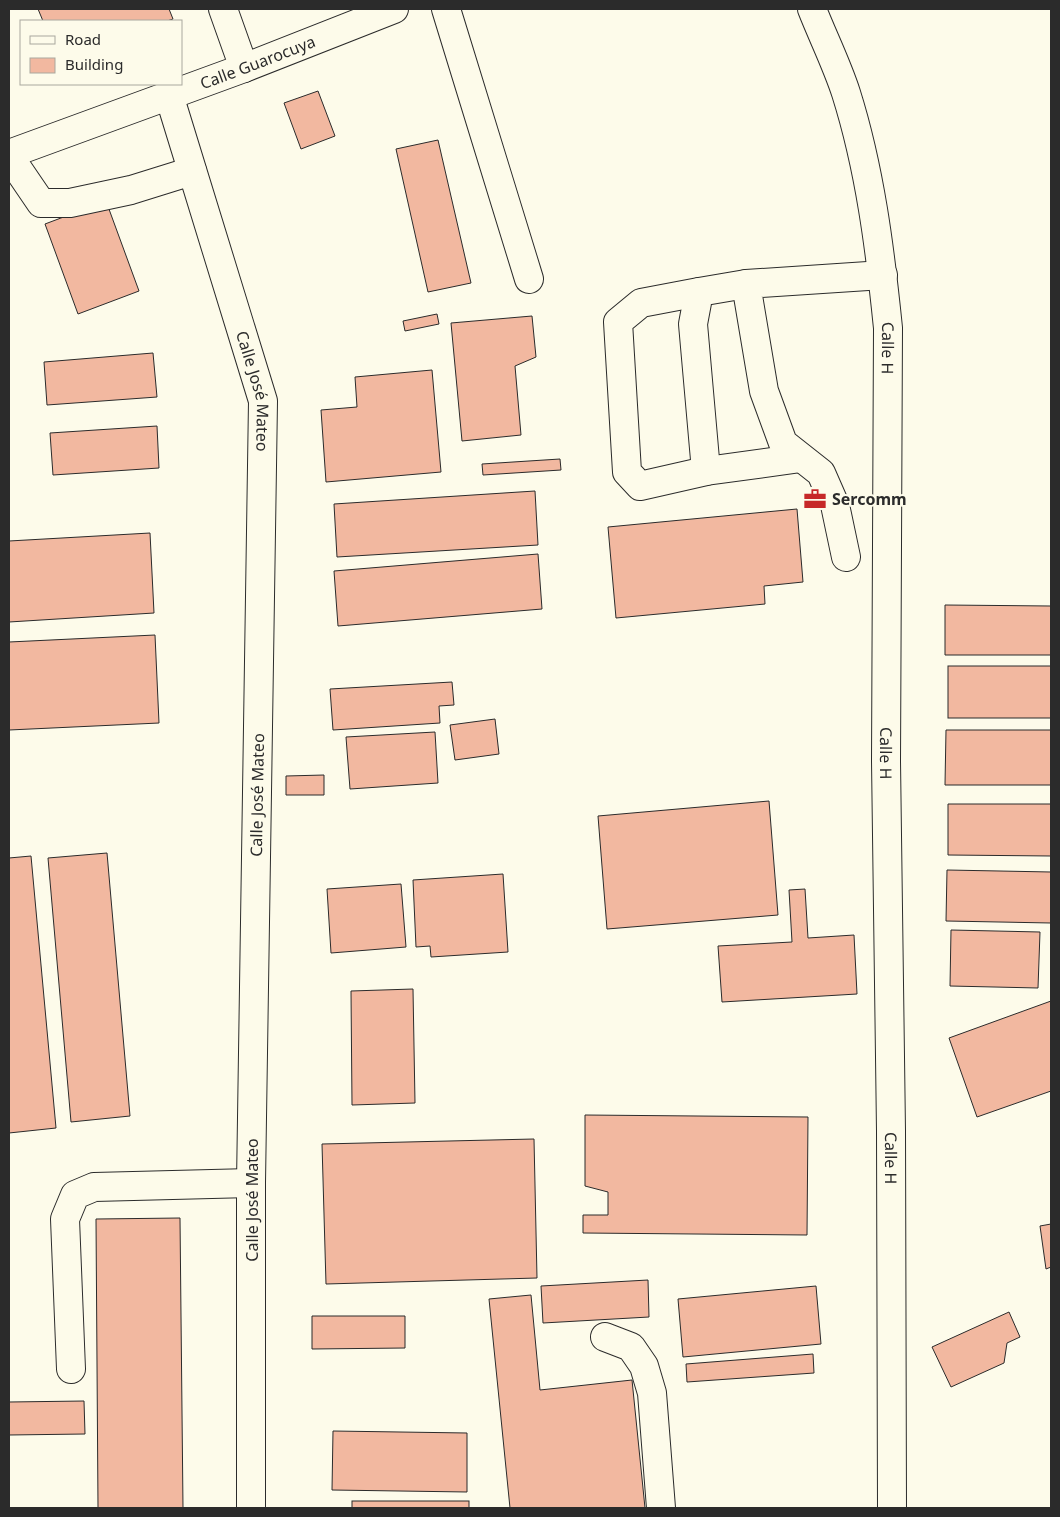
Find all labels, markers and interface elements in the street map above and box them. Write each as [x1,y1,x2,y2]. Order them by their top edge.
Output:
legend [20,20,182,85]
text: Road [65,29,101,49]
street label: Calle Guarocuya [197,30,318,94]
text: Building [65,54,123,74]
street label: Calle H [876,321,899,374]
street label: Calle José Mateo [231,328,274,452]
office icon: Sercomm [802,486,828,512]
place label: Sercomm [832,488,907,510]
street label: Calle H [875,727,897,780]
street label: Calle José Mateo [245,733,269,857]
street label: Calle H [880,1132,902,1184]
street label: Calle José Mateo [241,1138,263,1262]

